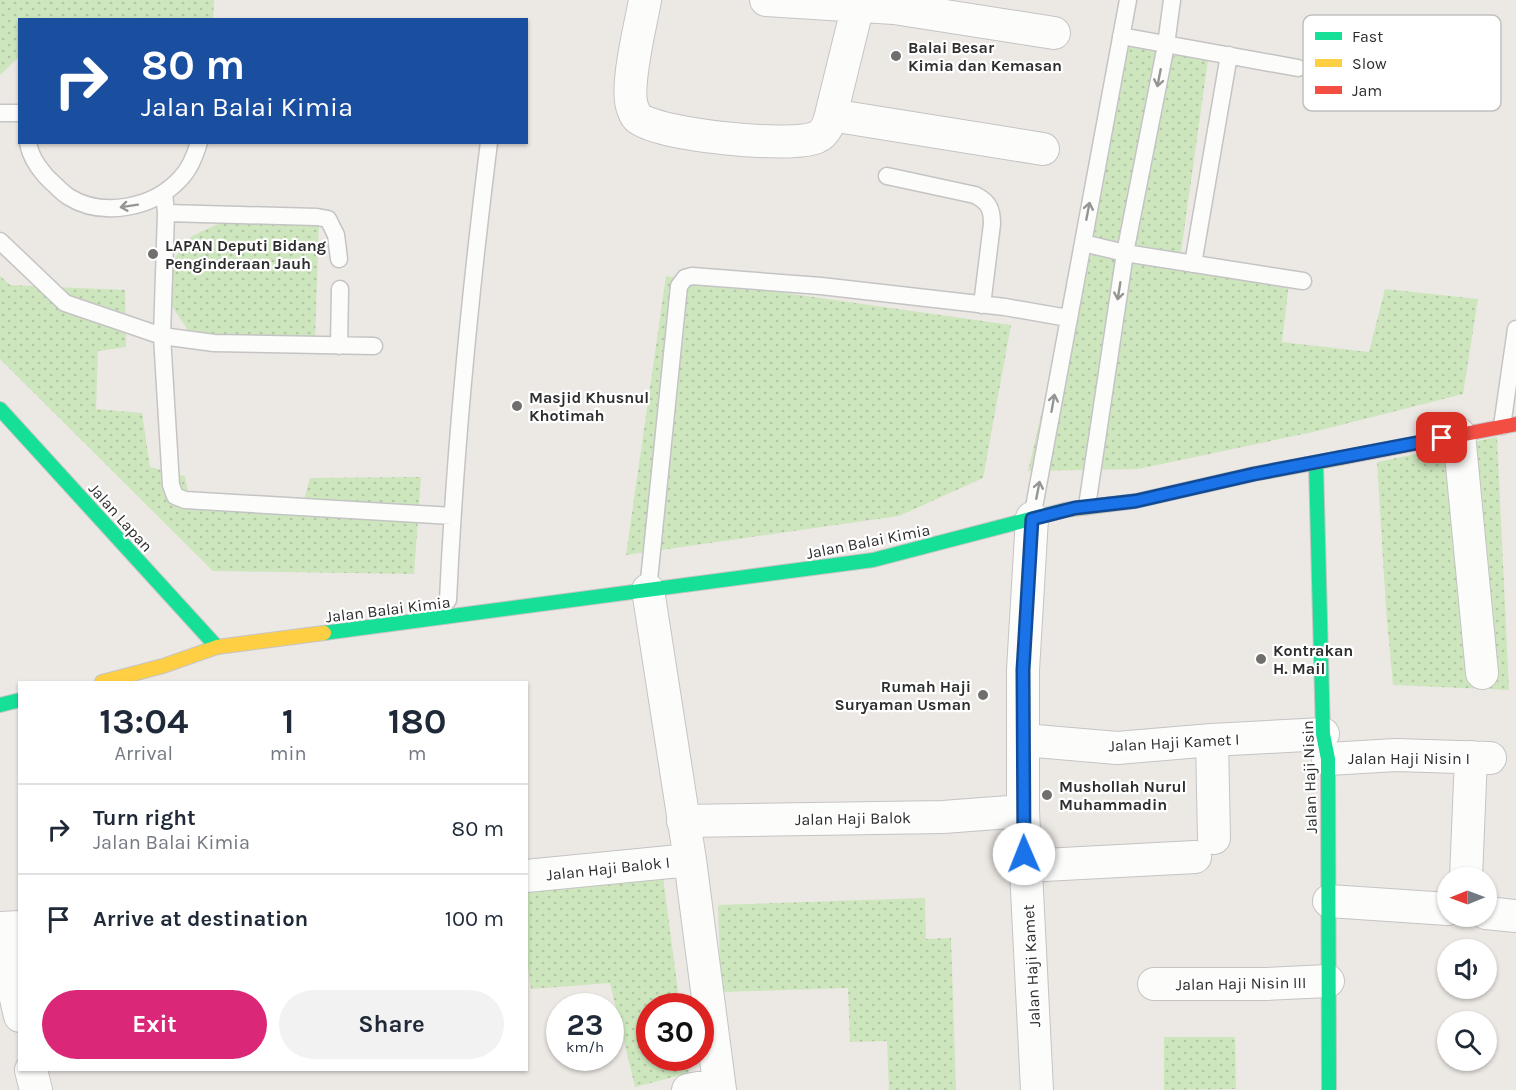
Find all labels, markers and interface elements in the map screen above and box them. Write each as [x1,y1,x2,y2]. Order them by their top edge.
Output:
legend [1303,15,1501,111]
text: Fast [1352,27,1383,46]
place label: Balai Besar Kimia dan Kemasan [908,38,1062,75]
text: 80 m [141,40,245,90]
icon: right [42,42,120,120]
marker: Balai Besar Kimia dan Kemasan [889,49,903,63]
text: Slow [1352,54,1387,73]
one-way arrow [1153,68,1164,88]
text: Jam [1352,81,1382,100]
text: Jalan Balai Kimia [141,91,353,123]
one-way arrow [120,200,139,211]
one-way arrow [1083,202,1094,222]
place label: LAPAN Deputi Bidang Penginderaan Jauh [165,236,326,273]
marker: LAPAN Deputi Bidang Penginderaan Jauh [146,247,160,261]
one-way arrow [1113,280,1124,300]
place label: Masjid Khusnul Khotimah [529,388,649,425]
one-way arrow [1048,394,1059,413]
marker: Masjid Khusnul Khotimah [510,399,524,413]
pin [1416,412,1467,463]
icon: arrive [1425,421,1458,454]
street label: Jalan Lapan [85,479,157,556]
one-way arrow [1033,480,1044,500]
street label: Jalan Balai Kimia [805,520,932,563]
street label: Jalan Balai Kimia [325,592,452,627]
place label: Kontrakan H. Mail [1273,641,1353,678]
marker: Kontrakan H. Mail [1254,652,1268,666]
place label: Rumah Haji Suryaman Usman [835,677,971,714]
marker: Rumah Haji Suryaman Usman [976,688,990,702]
text: 13:04 [99,700,188,742]
text: 1 [282,700,295,742]
text: 180 [388,700,447,742]
street label: Jalan Haji Nisin [1298,720,1321,834]
street label: Jalan Haji Kamet I [1108,730,1240,755]
text: Arrival [115,742,173,765]
text: min [270,742,306,765]
text: m [408,742,427,765]
street label: Jalan Haji Nisin I [1348,749,1470,768]
place label: Mushollah Nurul Muhammadin [1059,777,1186,814]
marker: Mushollah Nurul Muhammadin [1040,788,1054,802]
text: Turn right [93,805,196,831]
street label: Jalan Haji Balok [795,808,911,829]
icon: right [42,813,75,846]
text: 80 m [452,816,504,842]
position arrow [992,822,1056,886]
text: Jalan Balai Kimia [93,831,250,854]
street label: Jalan Haji Balok I [545,853,671,884]
north arrow [1437,867,1497,927]
map controls [1437,867,1497,1071]
icon: arrive [42,903,75,936]
street label: Jalan Haji Kamet [1019,904,1044,1028]
text: Arrive at destination [93,906,308,932]
text: 100 m [445,906,504,932]
button: sound [1437,939,1497,999]
street label: Jalan Haji Nisin III [1175,973,1307,994]
button: Exit [42,990,267,1059]
button: Share [279,990,504,1059]
speed limit sign: 30 [636,993,714,1071]
text: 23 [567,1007,603,1043]
button: search [1437,1011,1497,1071]
text: km/h [566,1038,604,1056]

